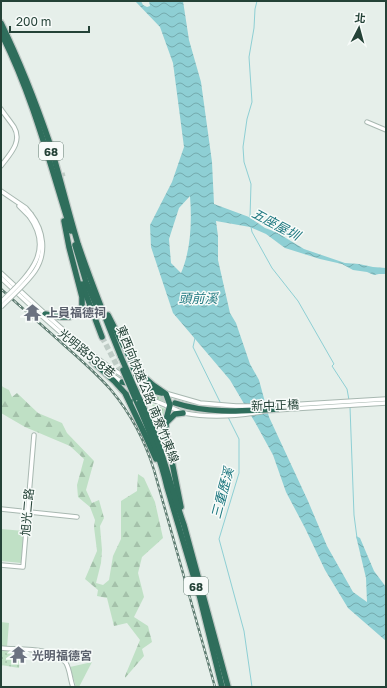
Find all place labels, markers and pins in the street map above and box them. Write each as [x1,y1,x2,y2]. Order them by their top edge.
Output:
temple icon: 上員福德祠 [23,302,43,322]
place label: 上員福德祠 [46,305,106,320]
temple icon: 光明福德宮 [9,645,29,665]
place label: 光明福德宮 [32,648,92,663]

